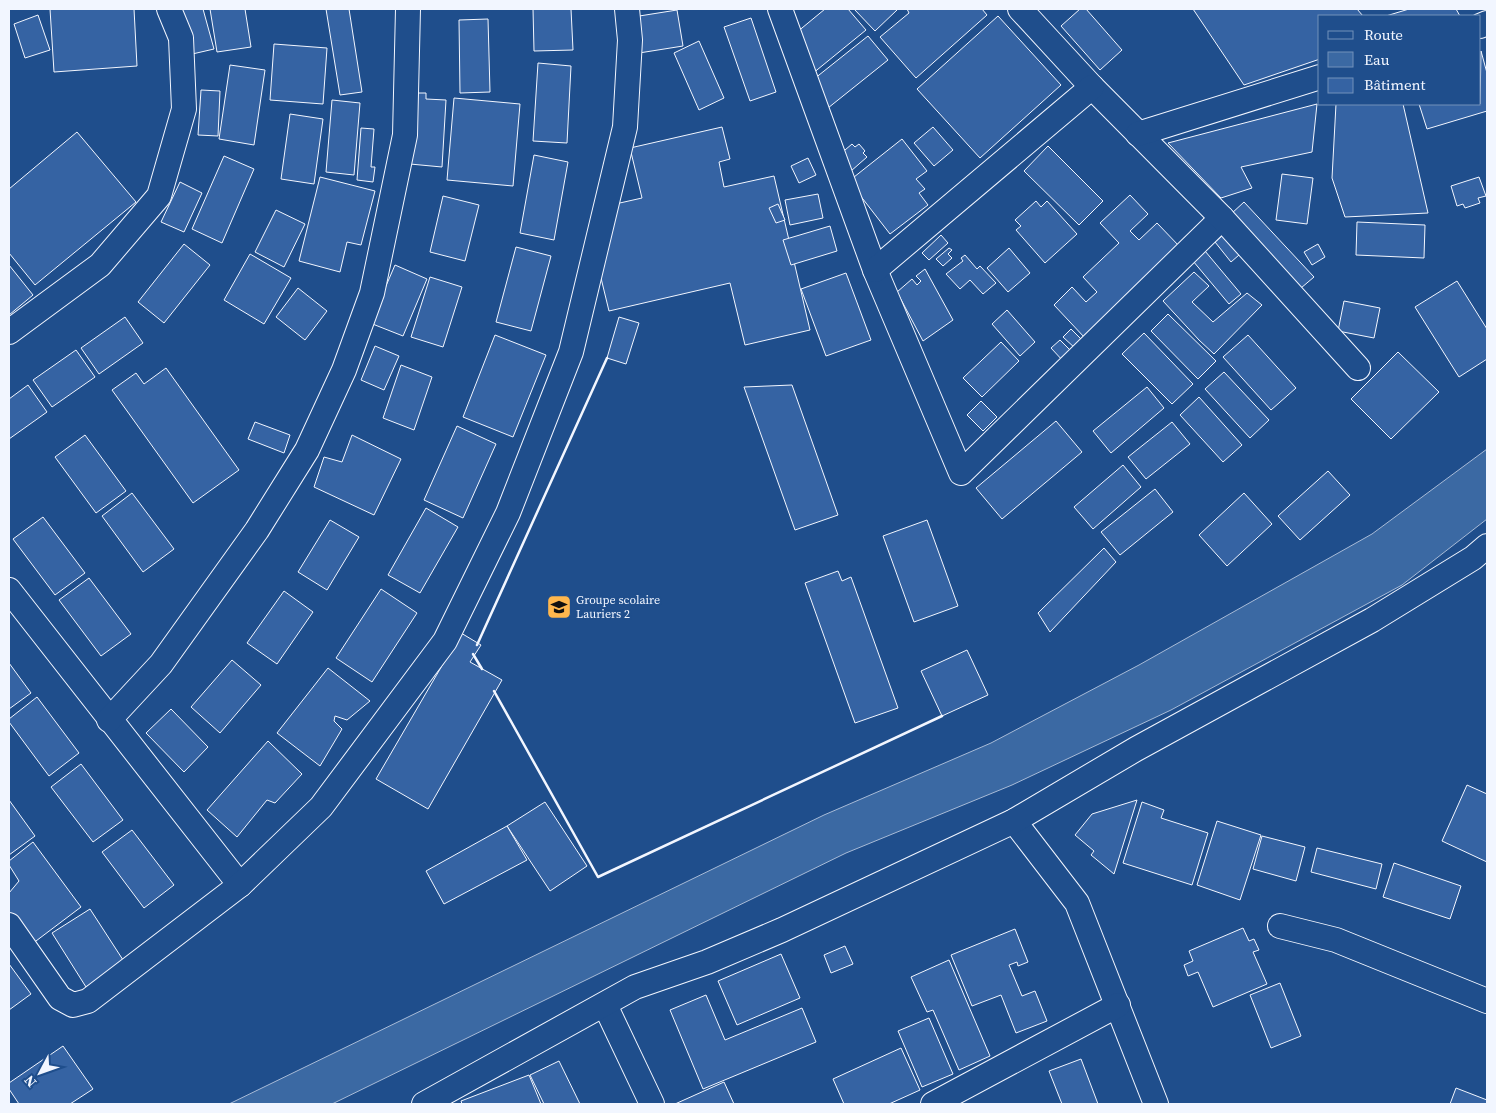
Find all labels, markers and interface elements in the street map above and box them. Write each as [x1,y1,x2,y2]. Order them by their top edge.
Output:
legend [1318,15,1481,105]
text: Route [1364,24,1403,45]
text: Eau [1364,49,1390,70]
text: Bâtiment [1364,74,1426,95]
place label: Groupe scolaire Lauriers 2 [576,592,660,622]
school or university icon: Groupe scolaire Lauriers 2 [546,594,572,620]
north arrow [15,1048,65,1098]
text: N [19,1071,41,1092]

